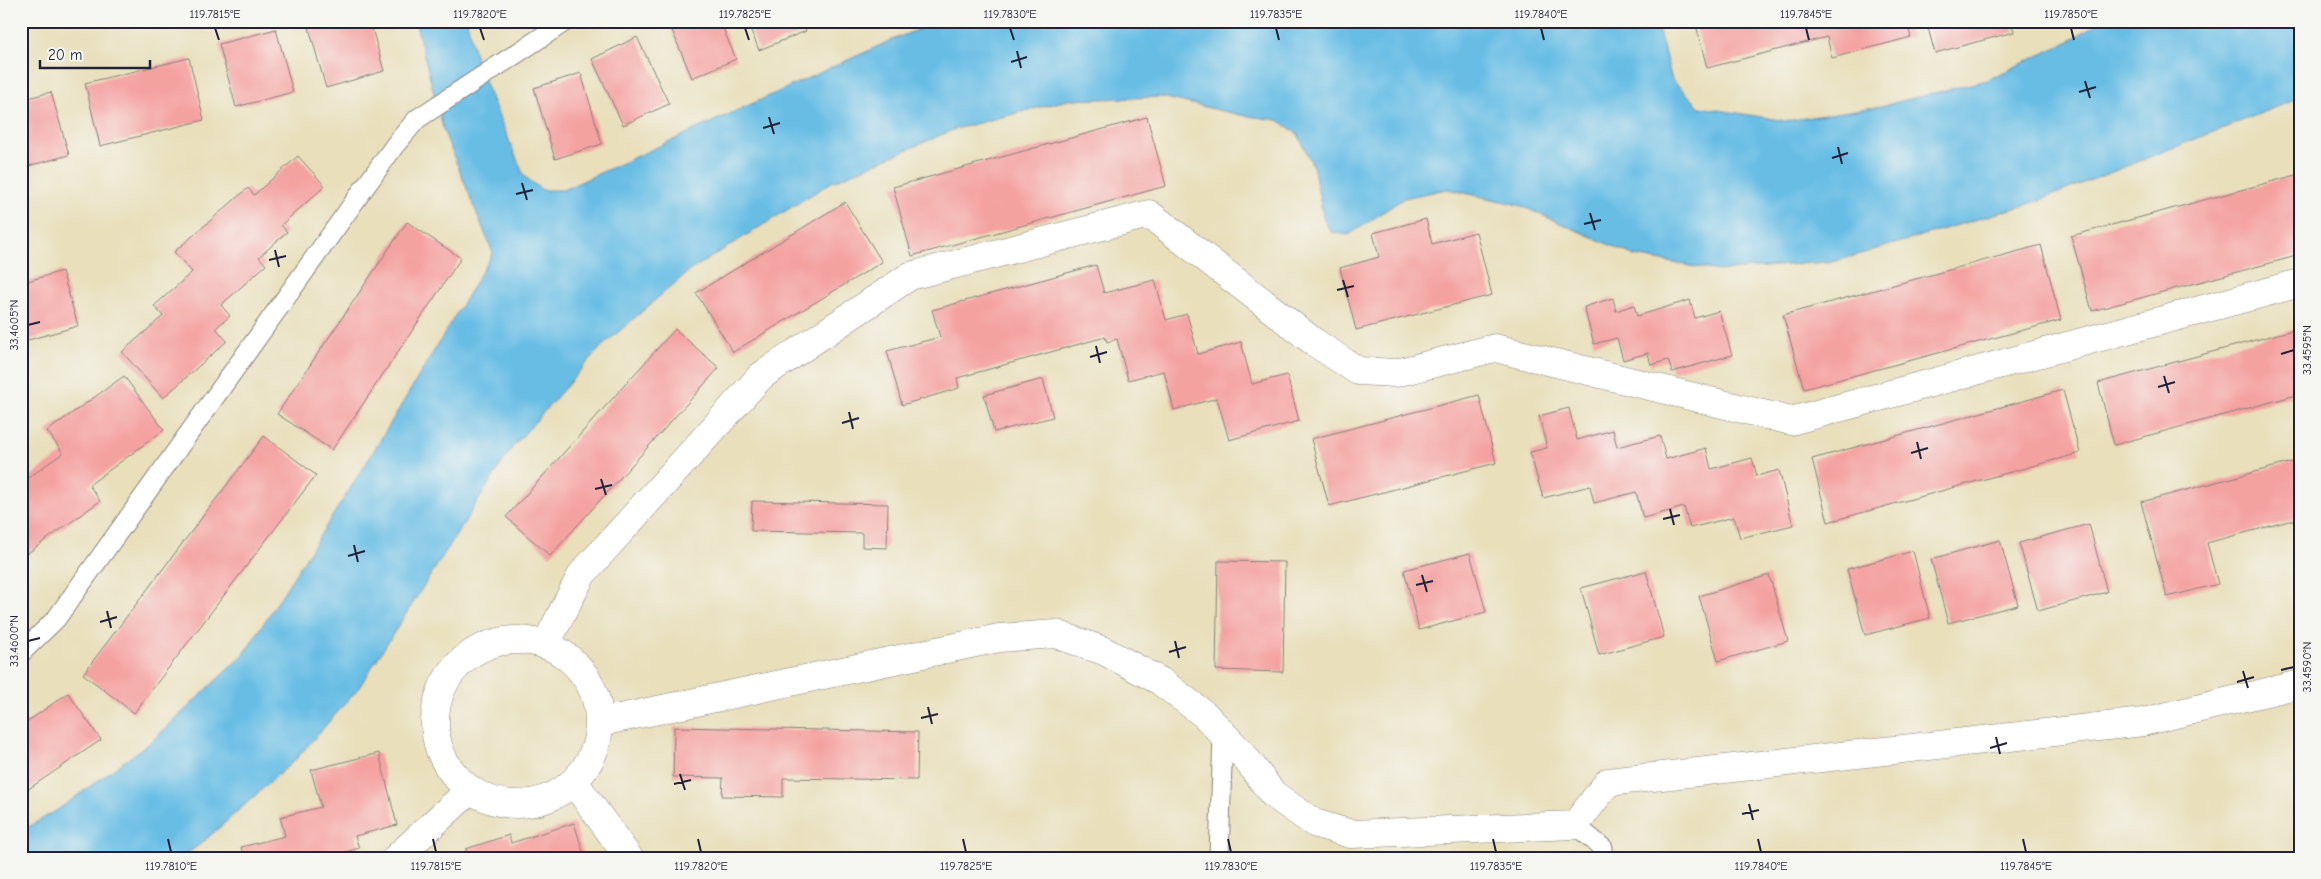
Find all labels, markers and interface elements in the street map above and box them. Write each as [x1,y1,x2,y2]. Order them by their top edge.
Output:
text: 119.7815°E [190,7,240,21]
text: 119.7820°E [453,7,507,21]
text: 119.7825°E [719,7,771,21]
text: 119.7830°E [983,7,1037,21]
text: 119.7835°E [1250,7,1302,21]
text: 119.7840°E [1515,7,1567,21]
text: 119.7845°E [1780,7,1832,21]
text: 119.7850°E [2044,7,2098,21]
scale bar [40,38,150,70]
text: 20 m [48,46,82,64]
text: 33.4605°N [7,300,21,350]
text: 33.4595°N [2300,325,2314,375]
text: 33.4600°N [7,615,21,667]
text: 33.4590°N [2300,642,2314,692]
text: 119.7810°E [145,859,197,873]
text: 119.7815°E [411,859,461,873]
text: 119.7820°E [674,859,728,873]
text: 119.7825°E [940,859,992,873]
text: 119.7830°E [1204,859,1258,873]
text: 119.7835°E [1470,859,1522,873]
text: 119.7840°E [1735,859,1787,873]
text: 119.7845°E [2000,859,2052,873]

